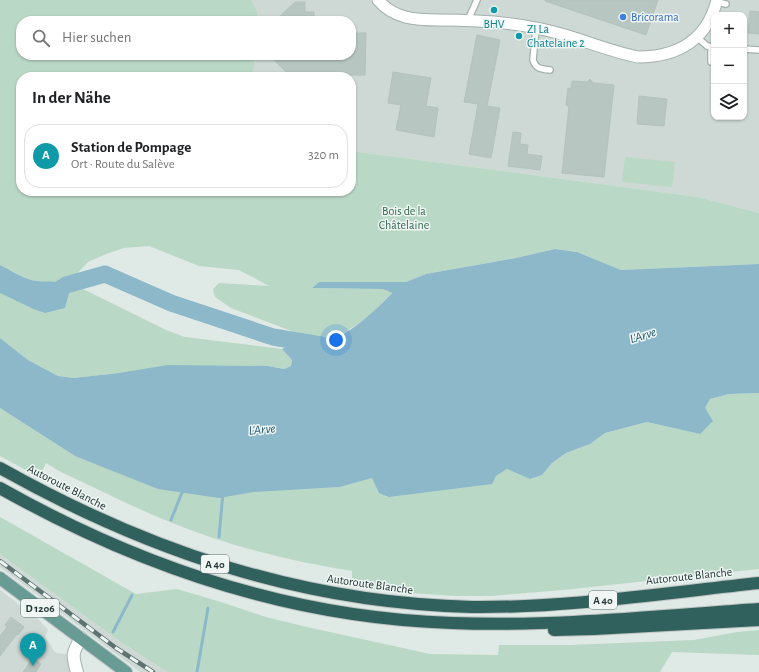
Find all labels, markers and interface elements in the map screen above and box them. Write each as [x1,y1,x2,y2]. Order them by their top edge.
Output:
marker: BHV [489,5,499,15]
place label: Bricorama [631,11,679,23]
marker: Bricorama [618,12,628,22]
map controls [711,12,747,120]
button: + [711,12,747,48]
search box [16,16,356,60]
place label: BHV [483,18,505,30]
place label: ZI La Chatelaine 2 [527,23,585,49]
icon: search [30,27,52,49]
text: Hier suchen [62,30,132,45]
marker: ZI La Chatelaine 2 [514,31,524,41]
button: − [711,48,747,84]
button: layers [711,84,747,120]
text: In der Nähe [32,89,111,106]
text: Station de Pompage [71,140,191,155]
text: A [42,149,50,162]
text: 320 m [308,149,339,162]
text: Ort · Route du Salève [71,158,175,171]
park label: Bois de la Châtelaine [379,205,429,231]
water label: L'Arve [628,326,658,346]
your location [326,330,346,350]
water label: L'Arve [248,422,276,438]
street label: Autoroute Blanche [26,462,108,512]
road number: A 40 [201,555,229,573]
street label: Autoroute Blanche [645,566,733,586]
street label: Autoroute Blanche [326,572,414,596]
road number: A 40 [589,591,617,609]
road number: D 1206 [21,599,59,617]
pin: A [20,633,46,666]

